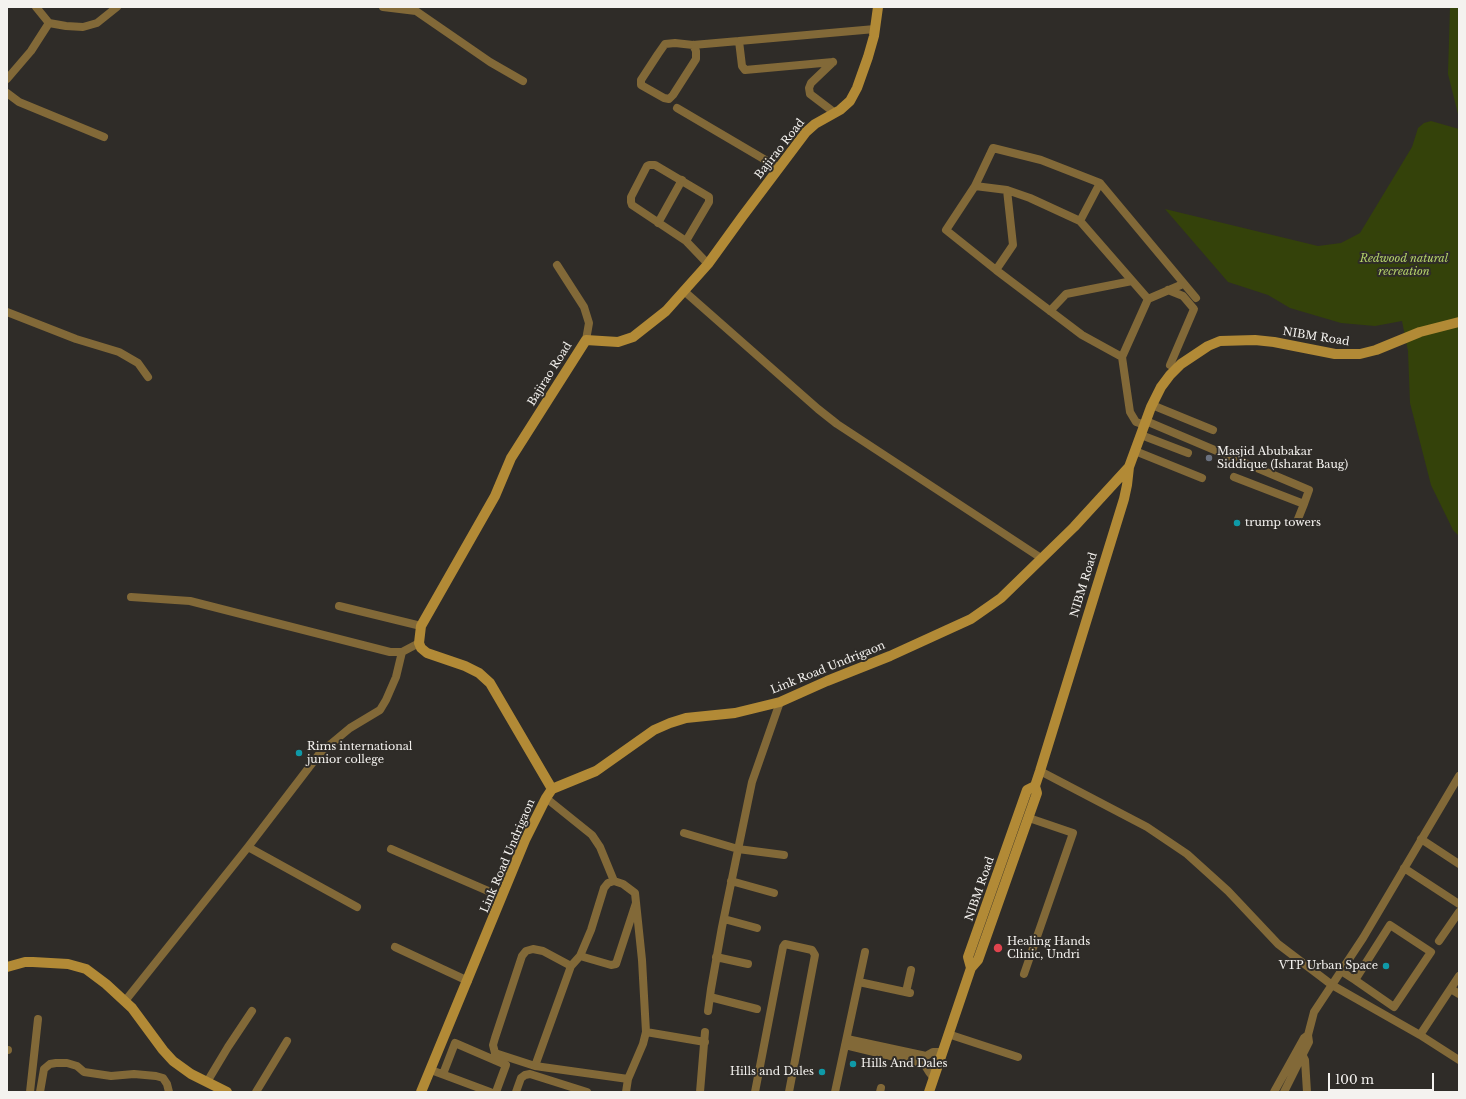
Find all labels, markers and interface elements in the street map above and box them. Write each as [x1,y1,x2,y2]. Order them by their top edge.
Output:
street label: Bajirao Road [752,116,808,182]
park label: Redwood natural recreation [1360,252,1448,278]
street label: NIBM Road [1282,325,1350,349]
street label: Bajirao Road [525,340,575,408]
place label: Masjid Abubakar Siddique (Isharat Baug) [1217,445,1348,471]
marker: Masjid Abubakar Siddique (Isharat Baug) [1204,453,1214,463]
place label: trump towers [1245,516,1321,530]
marker: trump towers [1232,518,1242,528]
street label: NIBM Road [1068,551,1100,619]
street label: Link Road Undrigaon [769,639,887,697]
place label: Rims international junior college [307,740,412,766]
marker: Rims international junior college [294,748,304,758]
street label: Link Road Undrigaon [478,797,538,915]
street label: NIBM Road [963,855,997,923]
place label: Healing Hands Clinic, Undri [1007,935,1090,961]
marker: Healing Hands Clinic, Undri [992,942,1004,954]
place label: VTP Urban Space [1279,959,1378,973]
marker: VTP Urban Space [1381,961,1391,971]
place label: Hills And Dales [861,1057,947,1071]
marker: Hills And Dales [848,1059,858,1069]
place label: Hills and Dales [730,1065,814,1079]
scale bar [1330,1065,1436,1091]
marker: Hills and Dales [817,1067,827,1077]
text: 100 m [1335,1072,1374,1087]

